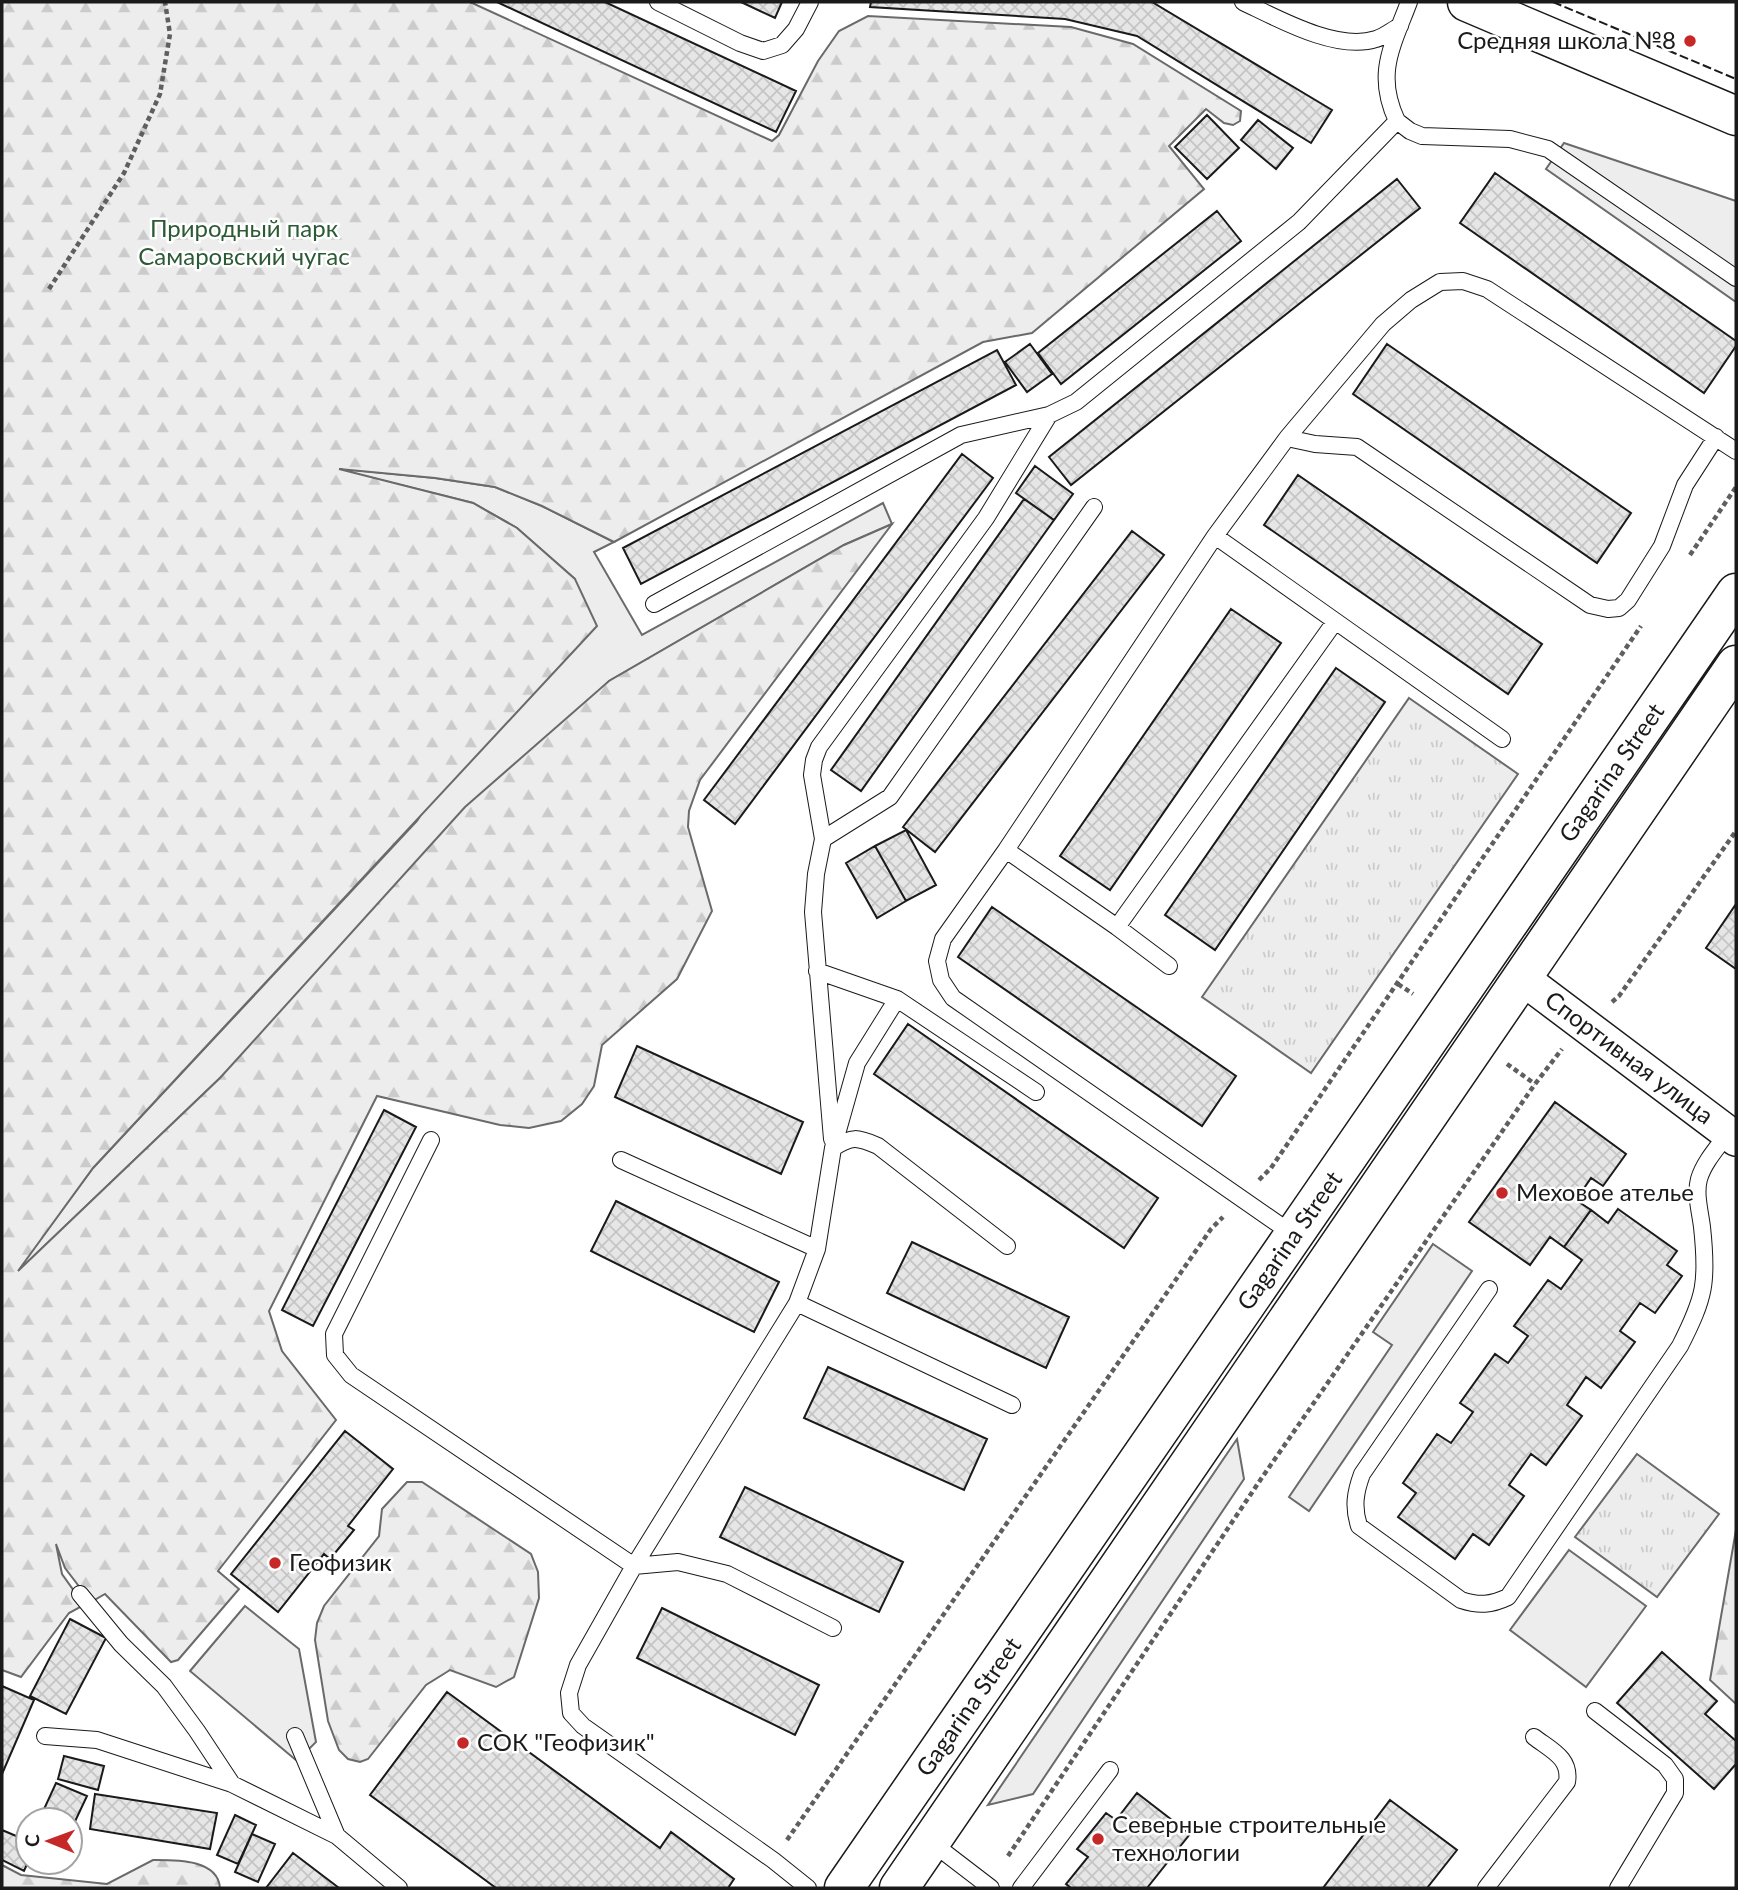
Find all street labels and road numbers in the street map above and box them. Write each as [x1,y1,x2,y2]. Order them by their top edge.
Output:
street label: Gagarina Street [1552,697,1670,847]
street label: Спортивная улица [1540,984,1720,1129]
street label: Gagarina Street [1230,1165,1348,1315]
street label: Gagarina Street [909,1631,1027,1781]

